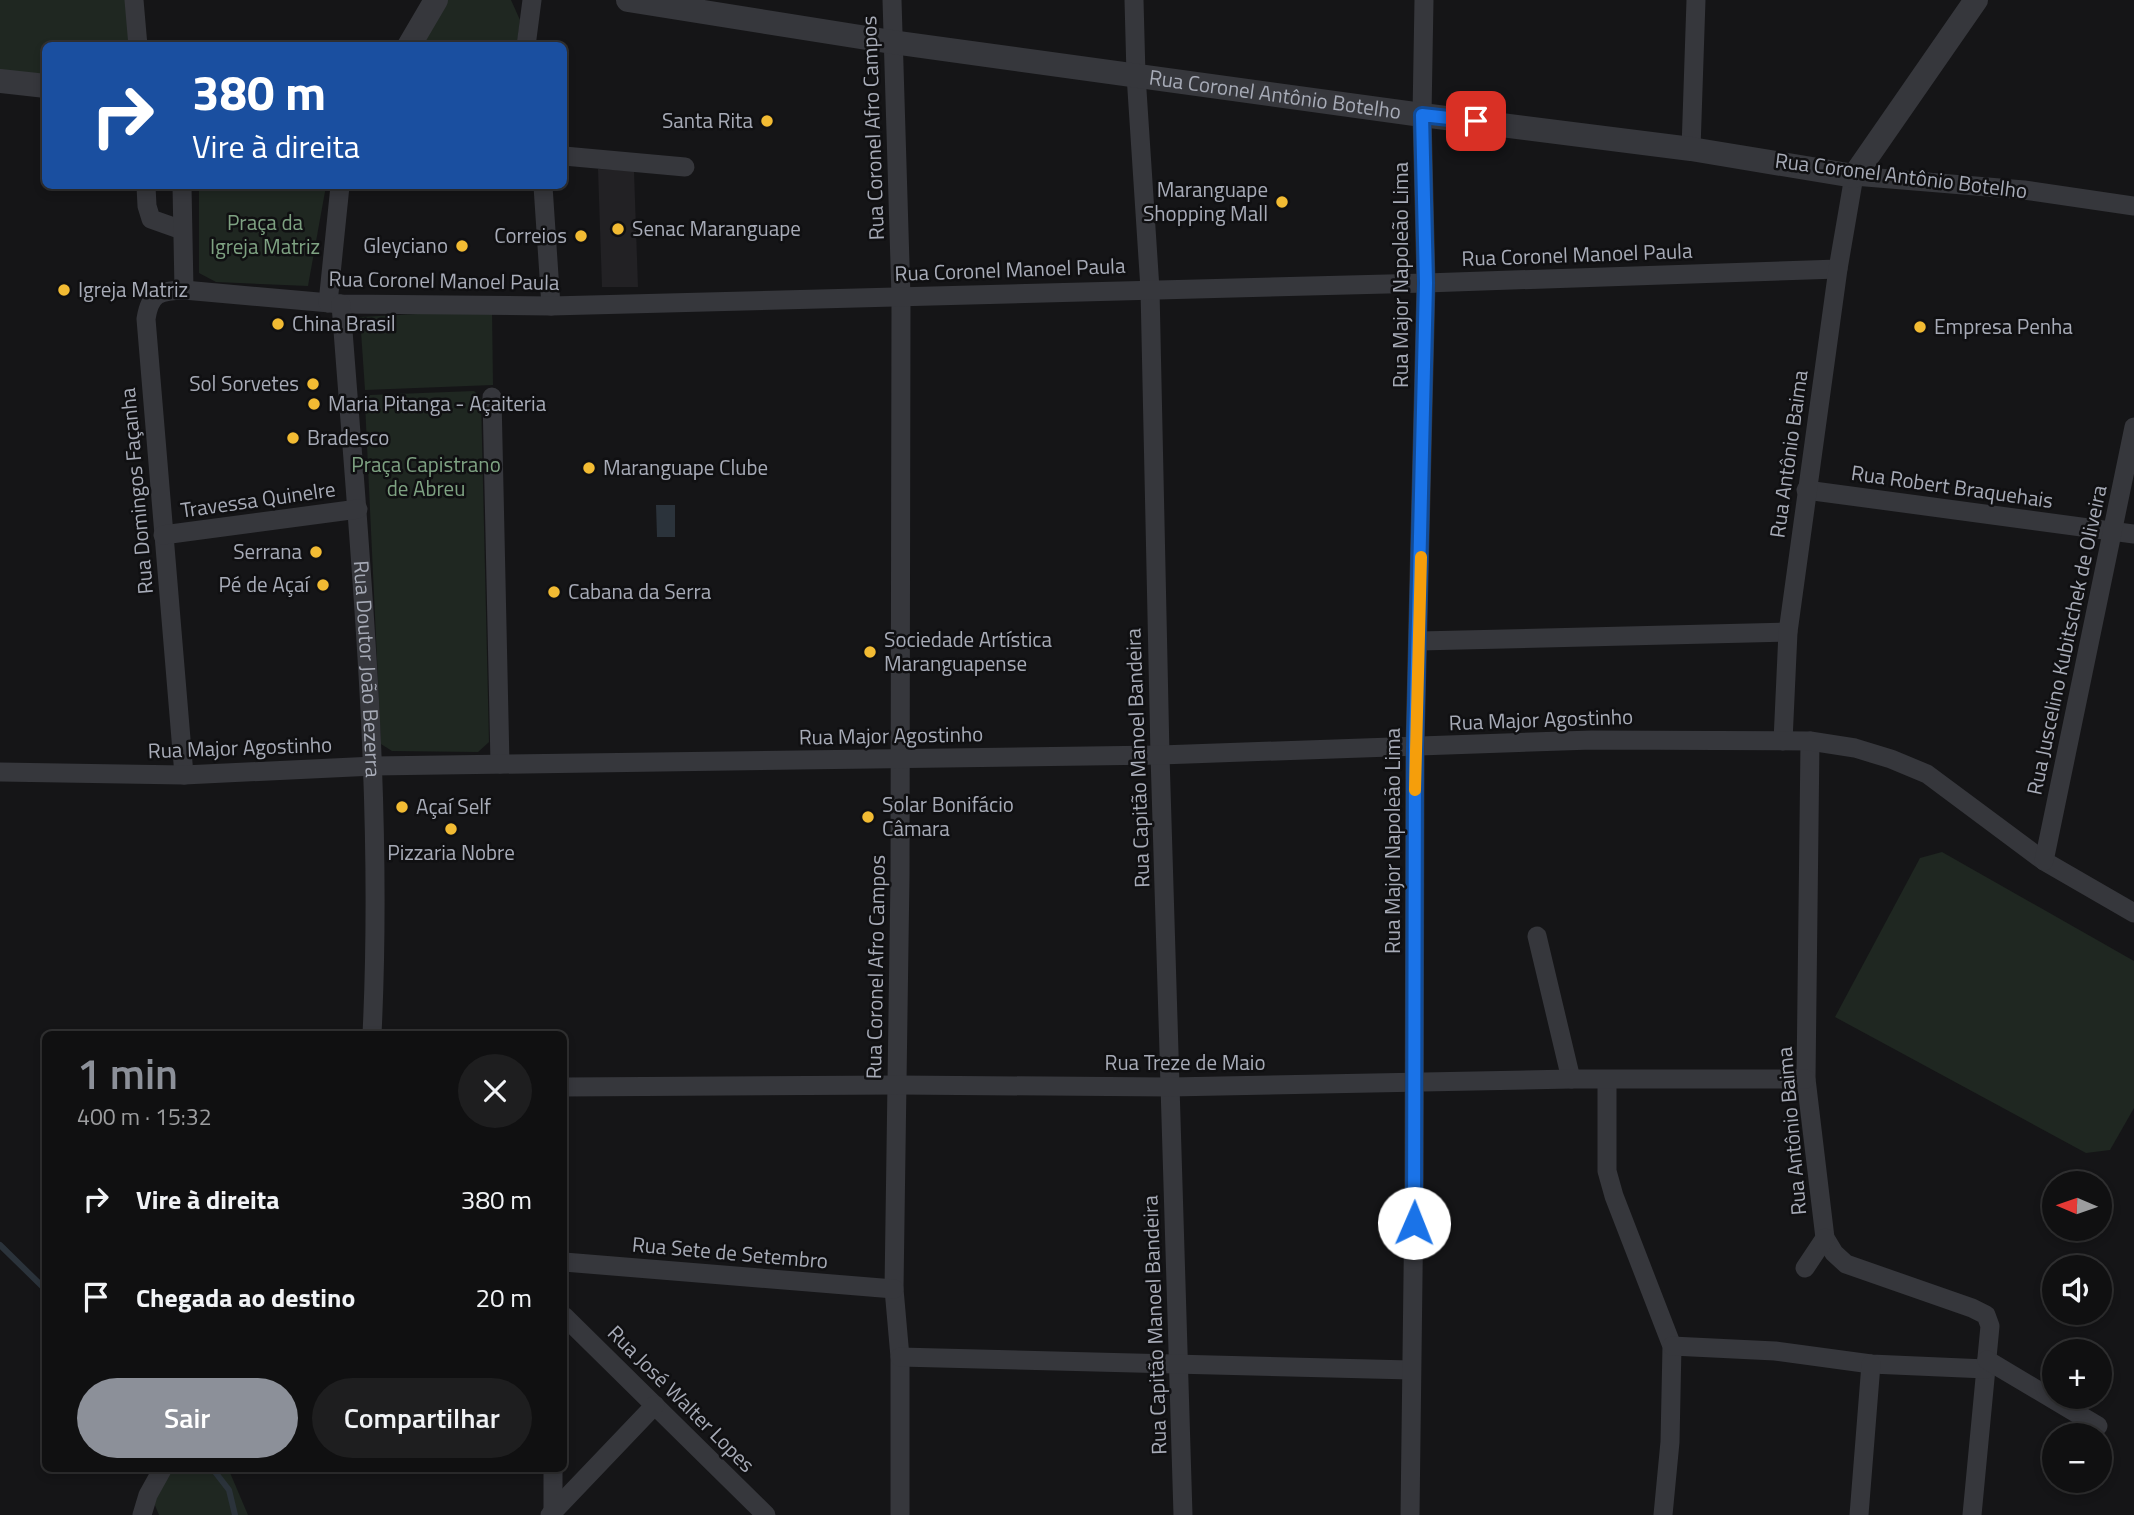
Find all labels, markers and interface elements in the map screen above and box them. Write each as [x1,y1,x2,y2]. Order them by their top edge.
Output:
street label: Rua Coronel Afro Campos [852,15,892,241]
text: 380 m [192,54,326,129]
street label: Rua Coronel Antônio Botelho [1147,61,1403,127]
icon: right [77,70,168,161]
pin [1446,91,1506,151]
icon: arrive [1457,102,1495,140]
place label: Santa Rita [662,104,753,136]
marker: Santa Rita [759,113,775,129]
text: Vire à direita [192,122,360,170]
street label: Rua Coronel Antônio Botelho [1773,144,2029,206]
street label: Rua Major Napoleão Lima [1384,161,1416,388]
place label: Maranguape Shopping Mall [1143,173,1268,229]
marker: Maranguape Shopping Mall [1274,194,1290,210]
park label: Praça da Igreja Matriz [210,206,320,262]
place label: Senac Maranguape [632,212,801,244]
place label: Correios [494,219,567,251]
marker: Senac Maranguape [610,221,626,237]
marker: Correios [573,228,589,244]
place label: Gleyciano [363,229,448,261]
street label: Rua Coronel Manoel Paula [1461,234,1693,274]
marker: Gleyciano [454,238,470,254]
street label: Rua Coronel Manoel Paula [894,249,1126,289]
street label: Rua Coronel Manoel Paula [328,262,560,298]
place label: Igreja Matriz [78,273,188,305]
marker: Igreja Matriz [56,282,72,298]
place label: China Brasil [292,307,396,339]
place label: Empresa Penha [1934,310,2073,342]
marker: China Brasil [270,316,286,332]
marker: Empresa Penha [1912,319,1928,335]
place label: Sol Sorvetes [189,367,299,399]
street label: Rua Antônio Baima [1760,367,1816,540]
marker: Sol Sorvetes [305,376,321,392]
street label: Rua Domingos Façanha [111,386,161,596]
place label: Maria Pitanga - Açaiteria [328,387,547,419]
marker: Maria Pitanga - Açaiteria [306,396,322,412]
place label: Bradesco [307,421,389,453]
marker: Bradesco [285,430,301,446]
park label: Praça Capistrano de Abreu [351,448,501,504]
place label: Maranguape Clube [603,451,768,483]
street label: Rua Robert Braquehais [1849,456,2055,516]
marker: Maranguape Clube [581,460,597,476]
street label: Travessa Quinelre [178,472,337,526]
street label: Rua Juscelino Kubitschek de Oliveira [2018,481,2115,798]
place label: Serrana [233,535,302,567]
marker: Serrana [308,544,324,560]
street label: Rua Doutor João Bezerra [346,559,390,779]
place label: Pé de Açaí [218,568,310,600]
place label: Cabana da Serra [568,575,712,607]
marker: Pé de Açaí [315,577,331,593]
marker: Cabana da Serra [546,584,562,600]
place label: Sociedade Artística Maranguapense [884,623,1052,679]
street label: Rua Capitão Manoel Bandeira [1116,627,1158,888]
marker: Sociedade Artística Maranguapense [862,644,878,660]
street label: Rua Major Agostinho [1448,700,1634,738]
street label: Rua Major Agostinho [798,717,983,753]
street label: Rua Major Napoleão Lima [1376,727,1408,954]
street label: Rua Major Agostinho [147,728,333,766]
place label: Solar Bonifácio Câmara [882,788,1014,844]
place label: Açaí Self [416,790,491,822]
marker: Açaí Self [394,799,410,815]
marker: Solar Bonifácio Câmara [860,809,876,825]
marker: Pizzaria Nobre [443,821,459,837]
place label: Pizzaria Nobre [387,836,515,868]
street label: Rua Coronel Afro Campos [857,854,893,1079]
text: 1 min [77,1041,178,1105]
street label: Rua Antônio Baima [1768,1045,1814,1217]
street label: Rua Treze de Maio [1105,1046,1265,1078]
button: close [458,1054,532,1128]
text: 400 m · 15:32 [77,1099,212,1134]
north arrow [2042,1171,2112,1241]
map controls [2042,1171,2112,1493]
icon: right [77,1180,115,1218]
text: Vire à direita [136,1180,279,1219]
text: 380 m [461,1180,532,1219]
position arrow [1377,1186,1451,1260]
street label: Rua Capitão Manoel Bandeira [1133,1194,1175,1455]
street label: Rua Sete de Setembro [631,1227,829,1277]
button: sound [2042,1255,2112,1325]
icon: arrive [77,1278,115,1316]
text: Chegada ao destino [136,1278,355,1317]
text: 20 m [475,1278,532,1317]
street label: Rua José Walter Lopes [601,1317,763,1479]
button: + [2042,1339,2112,1409]
button: Sair [77,1378,298,1458]
button: Compartilhar [312,1378,532,1458]
button: − [2042,1423,2112,1493]

